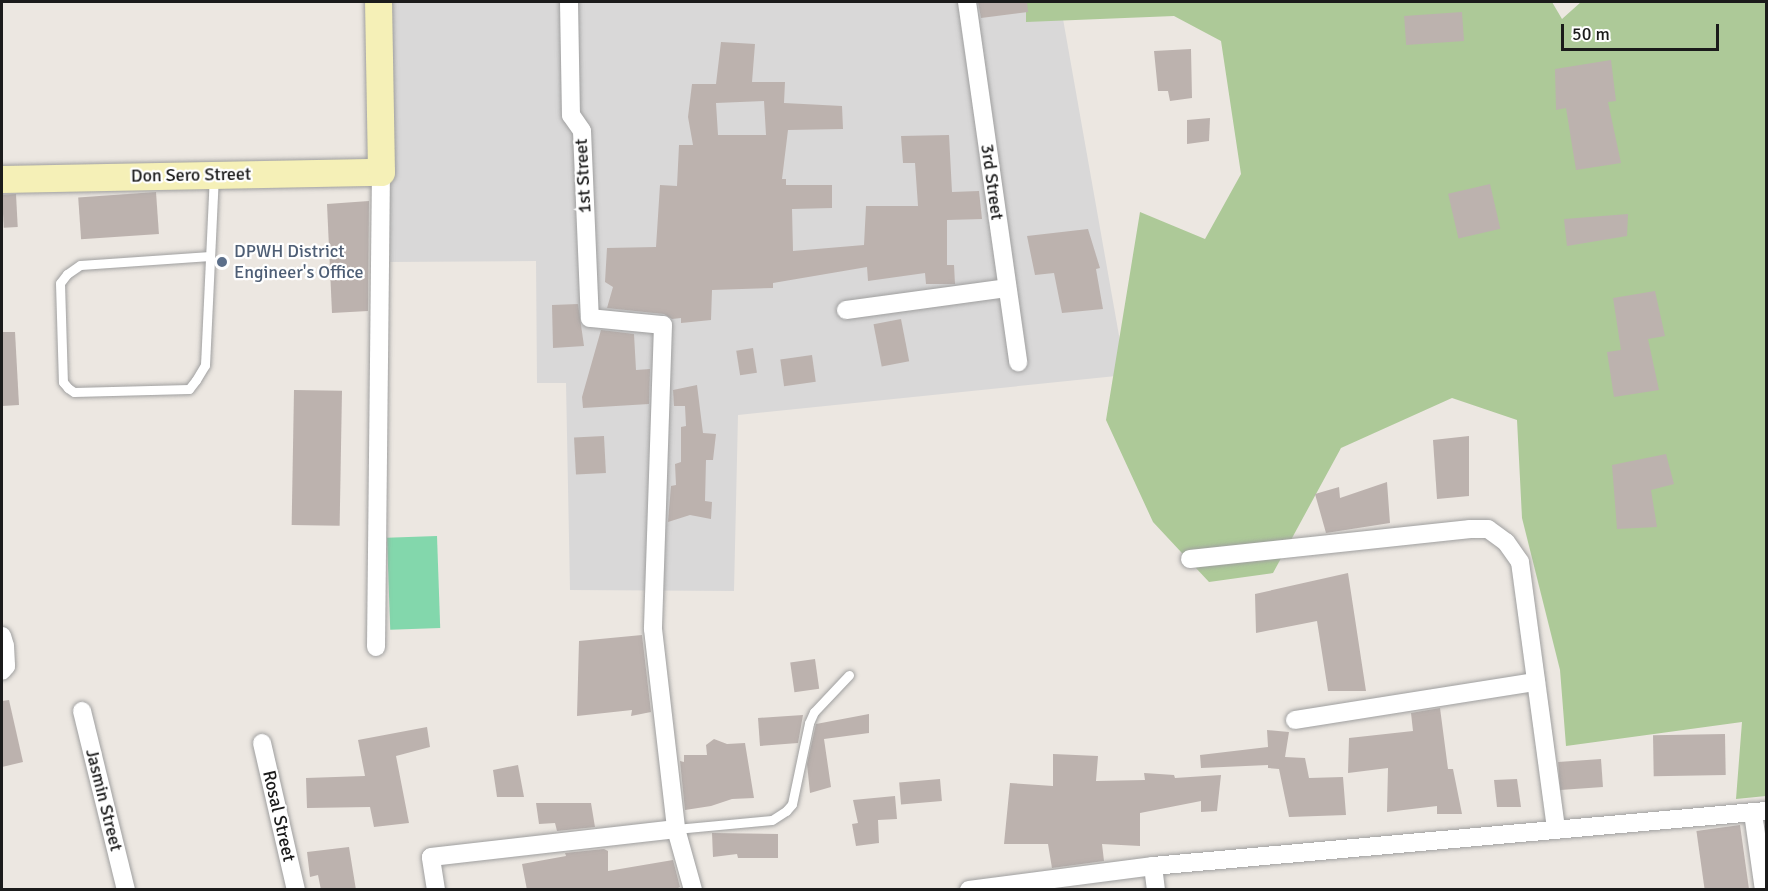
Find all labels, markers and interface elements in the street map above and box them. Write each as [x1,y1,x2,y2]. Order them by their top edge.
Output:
scale bar [1564,12,1722,50]
text: 50 m [1572,23,1610,45]
street label: 1st Street [570,138,596,214]
street label: 3rd Street [976,143,1008,221]
street label: Don Sero Street [131,163,251,187]
place label: DPWH District Engineer's Office [234,241,364,284]
marker: DPWH District Engineer's Office [215,255,229,269]
street label: Jasmin Street [81,747,127,853]
street label: Rosal Street [258,768,300,864]

